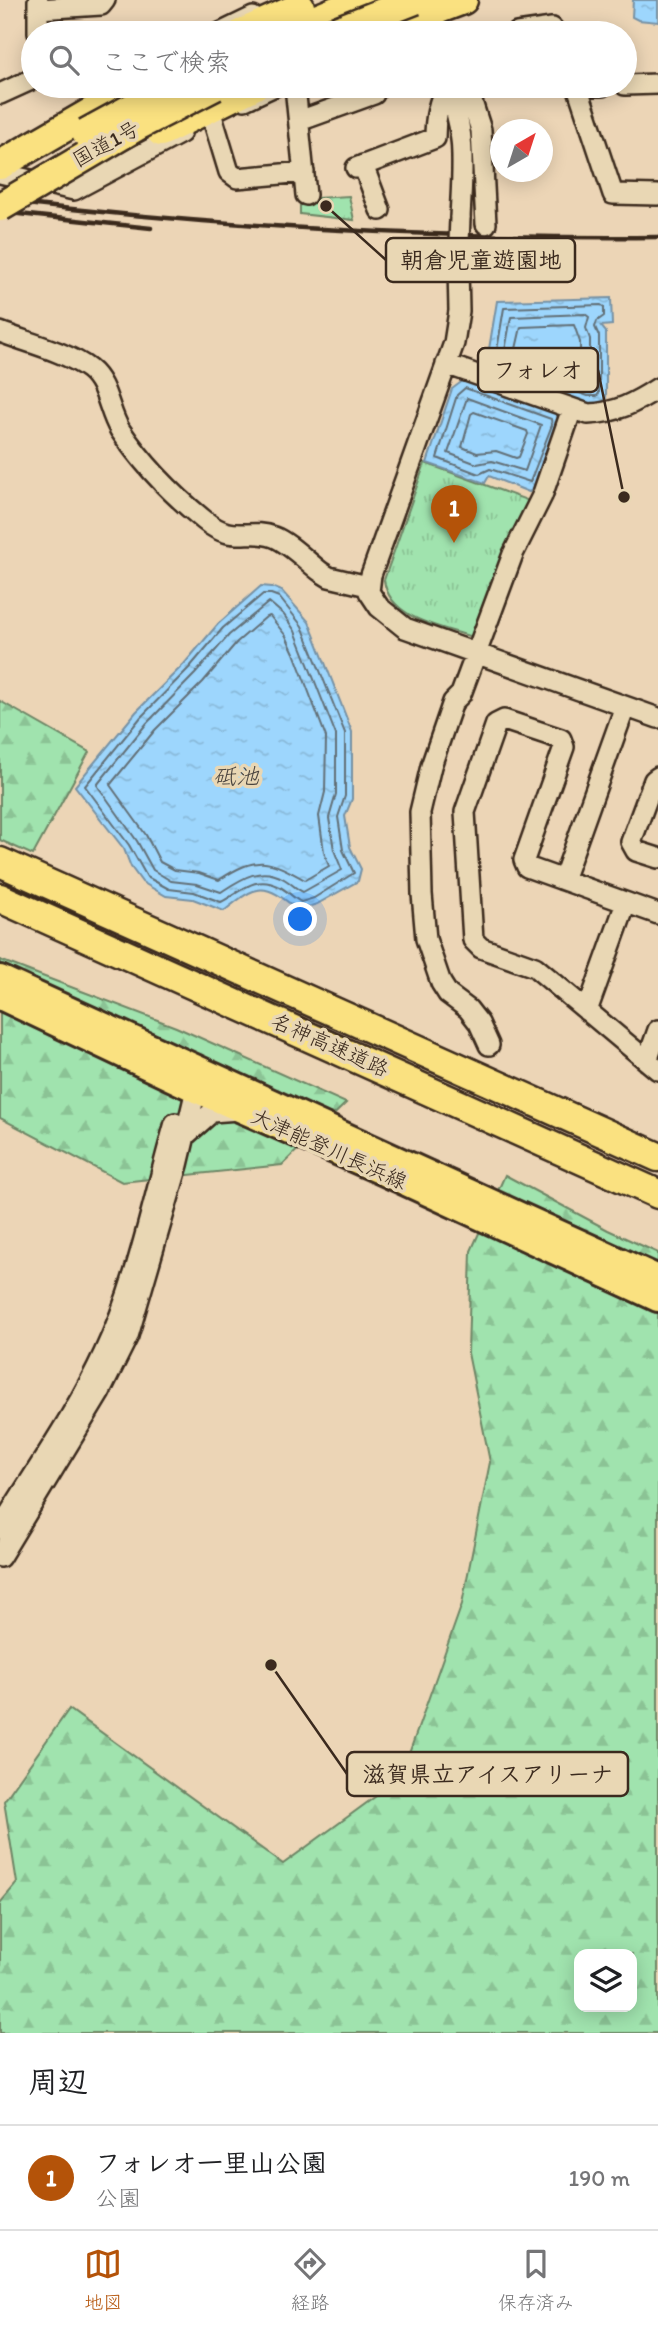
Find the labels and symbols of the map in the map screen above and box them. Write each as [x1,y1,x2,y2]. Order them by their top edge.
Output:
street label: 国道1号 [68,115,144,172]
north arrow [490,119,553,182]
callout: 朝倉児童遊園地 [386,238,575,282]
text: 朝倉児童遊園地 [401,246,562,274]
callout: フォレオ [478,348,598,392]
text: フォレオ [493,356,583,384]
pin: 1 [431,485,477,543]
water label: 砥池 [213,762,260,790]
your location [283,902,317,936]
street label: 名神高速道路 [268,1007,393,1082]
street label: 大津能登川長浜線 [247,1103,411,1194]
callout: 滋賀県立アイスアリーナ [347,1752,628,1796]
text: 滋賀県立アイスアリーナ [363,1760,613,1788]

